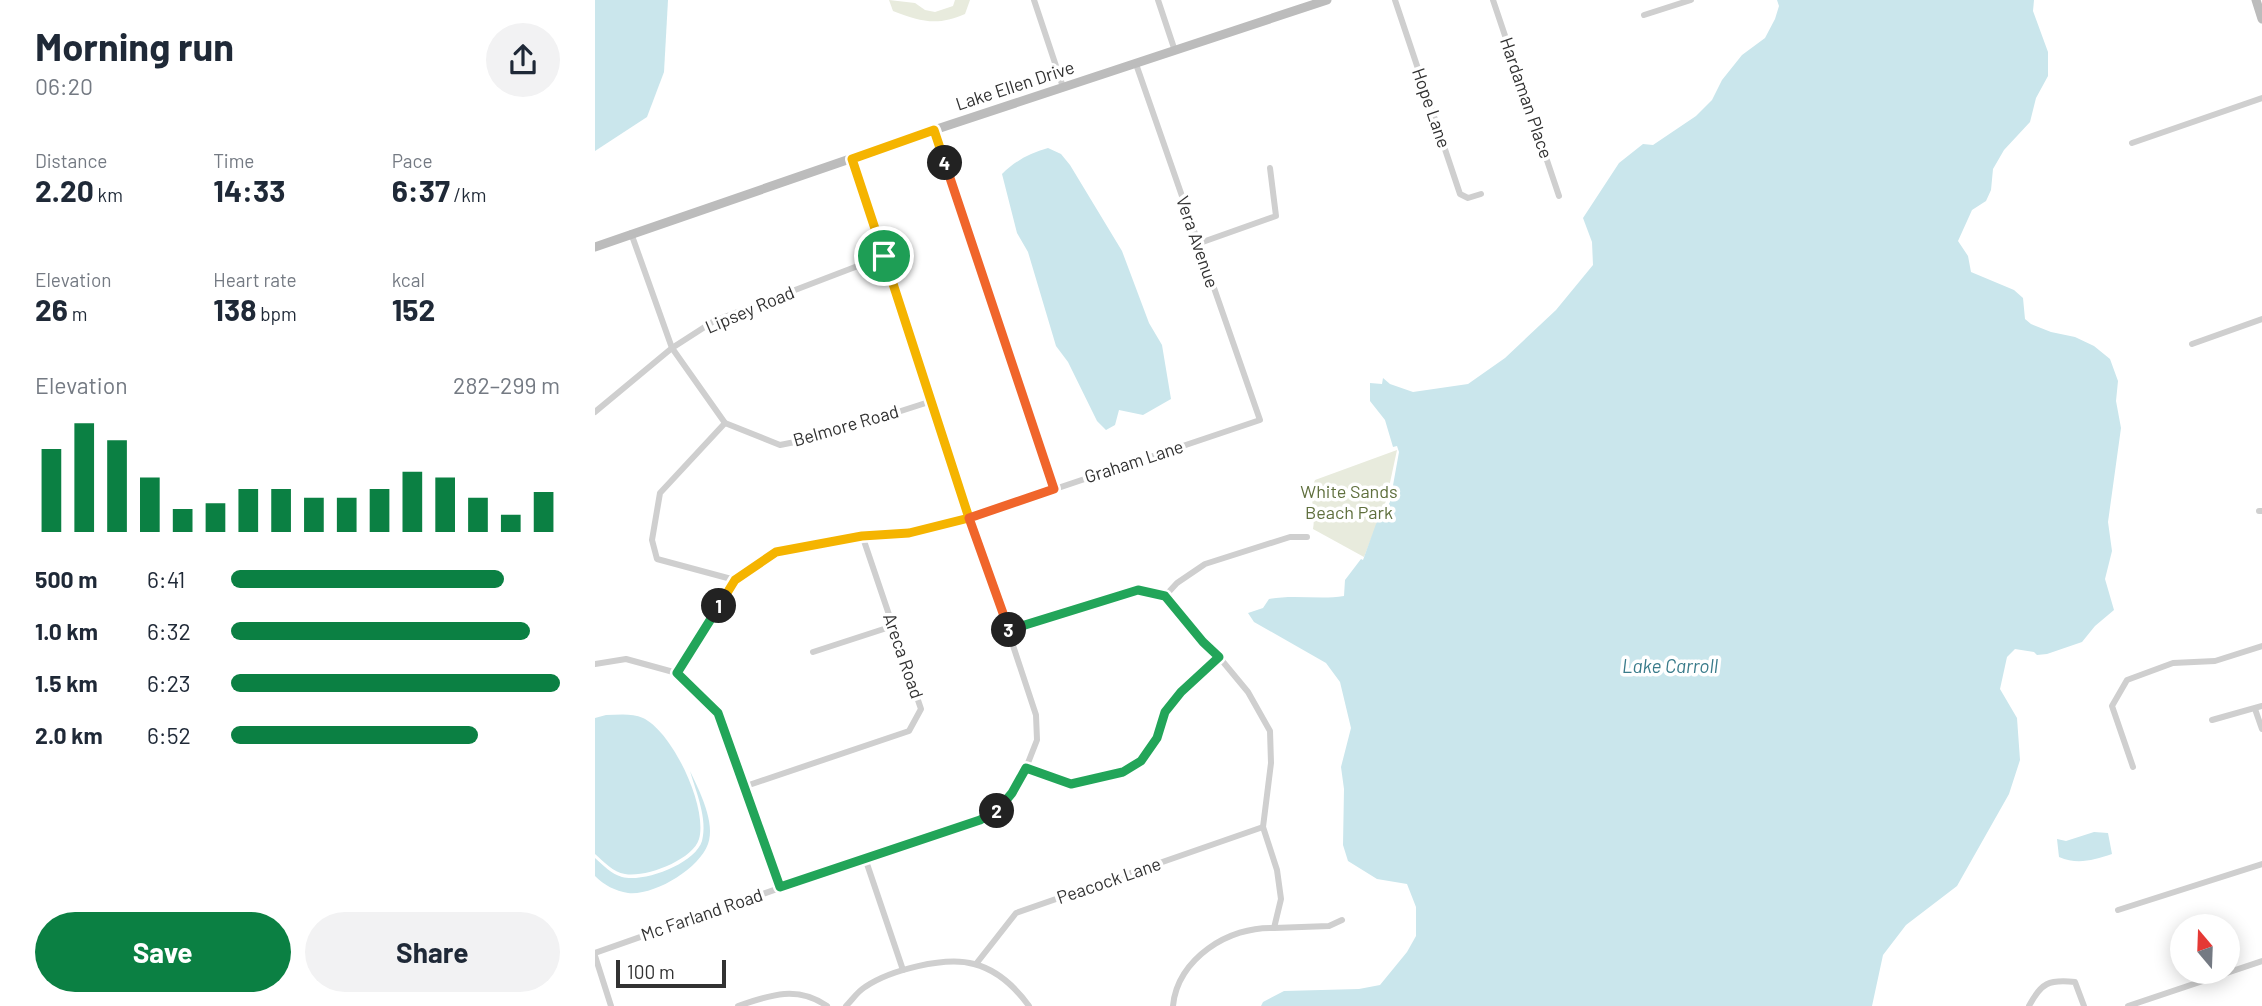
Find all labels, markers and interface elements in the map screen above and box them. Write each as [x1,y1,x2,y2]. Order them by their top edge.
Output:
text: Morning run [35,23,234,69]
button: share [486,23,560,97]
street label: Hardaman Place [1496,34,1558,161]
street label: Lake Ellen Drive [953,56,1077,115]
street label: Hope Lane [1408,65,1456,151]
text: 06:20 [35,72,93,100]
pin: 4 [927,146,963,180]
text: Distance [35,149,107,172]
text: Time [213,149,254,172]
text: Pace [392,149,433,172]
text: 4 [939,151,950,174]
text: 2.20 [35,172,94,208]
text: 14:33 [213,172,285,208]
text: 6:37 [392,172,450,208]
text: km [94,183,123,206]
text: /km [450,183,486,206]
street label: Vera Avenue [1172,193,1224,291]
pin [854,226,914,286]
icon: arrive [865,237,903,275]
text: Elevation [35,268,112,291]
text: Heart rate [213,268,297,291]
text: kcal [392,268,425,291]
street label: Lipsey Road [702,280,797,338]
text: 26 [35,291,68,327]
text: 138 [213,291,256,327]
text: 152 [392,291,435,327]
text: m [68,302,87,325]
text: bpm [256,302,297,325]
text: Elevation [35,371,128,399]
text: 282–299 m [453,371,560,399]
street label: Belmore Road [790,399,901,451]
street label: Graham Lane [1081,435,1186,487]
park label: White Sands Beach Park [1300,480,1398,523]
text: 500 m [35,565,97,593]
text: 6:41 [147,565,185,593]
pin: 1 [701,588,737,624]
text: 1 [715,594,722,617]
street label: Areca Road [879,610,929,701]
pin: 3 [991,612,1027,648]
text: 1.0 km [35,617,98,645]
text: 6:32 [147,617,191,645]
text: 3 [1003,618,1014,641]
water label: Lake Carroll [1622,654,1719,677]
text: 1.5 km [35,669,98,697]
text: 6:23 [147,669,191,697]
text: 2.0 km [35,721,103,749]
text: 6:52 [147,721,191,749]
pin: 2 [979,794,1015,828]
text: 2 [991,799,1002,822]
street label: Peacock Lane [1054,852,1164,908]
street label: Mc Farland Road [638,883,765,945]
button: Save [35,912,291,992]
button: Share [305,912,560,992]
north arrow [2170,914,2240,984]
map controls [2170,914,2240,984]
scale bar [616,957,726,989]
text: 100 m [627,960,675,983]

